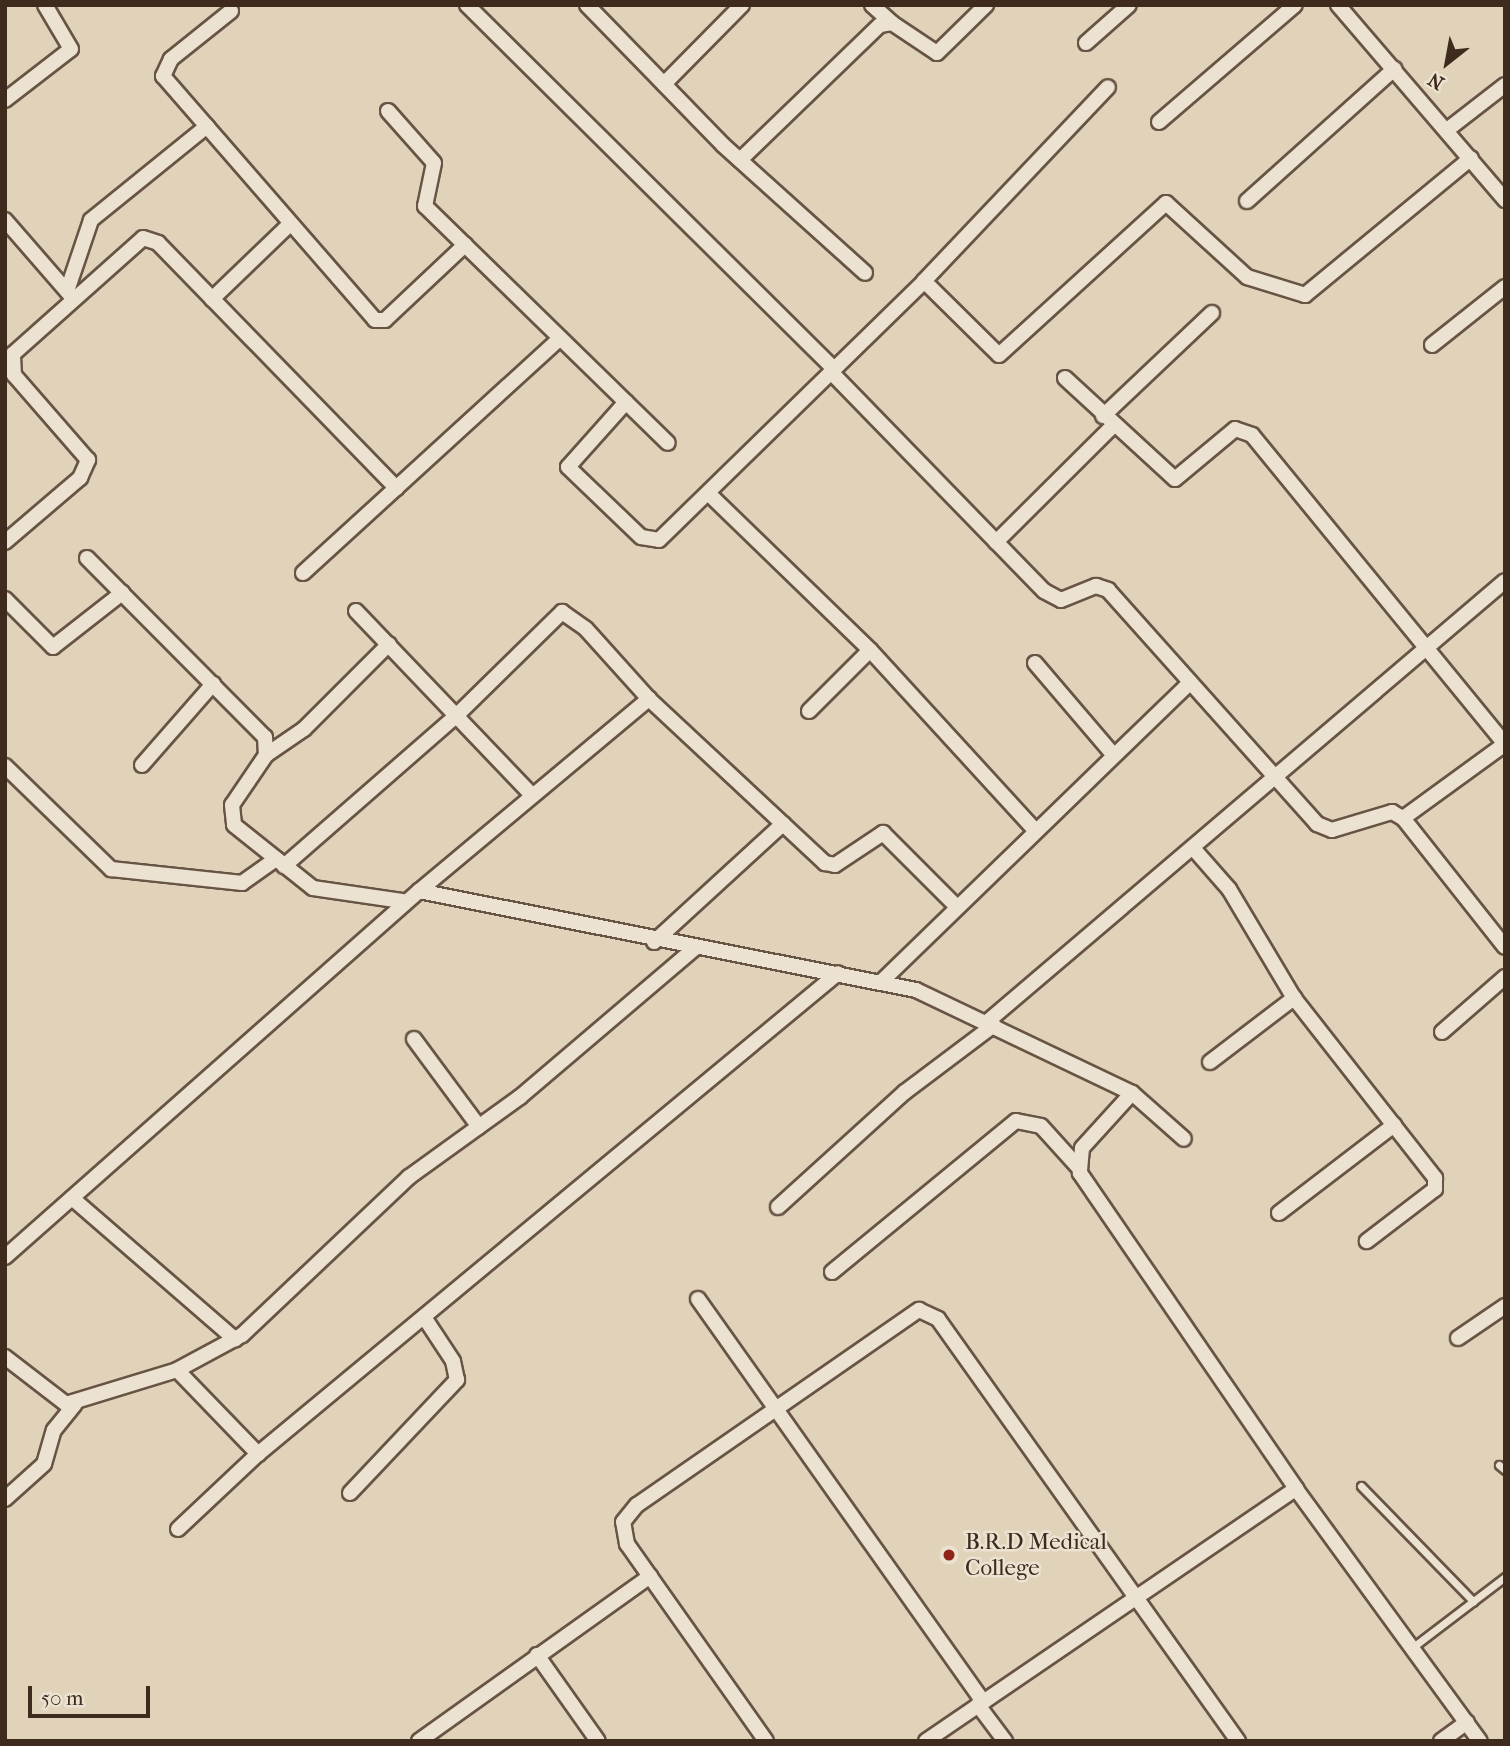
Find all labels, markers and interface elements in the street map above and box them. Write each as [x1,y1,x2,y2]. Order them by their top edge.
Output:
north arrow [1412,28,1482,98]
text: N [1424,68,1448,94]
place label: B.R.D Medical College [965,1528,1107,1582]
marker: B.R.D Medical College [939,1545,959,1565]
scale bar [32,1672,154,1716]
text: 50 m [41,1686,84,1710]

